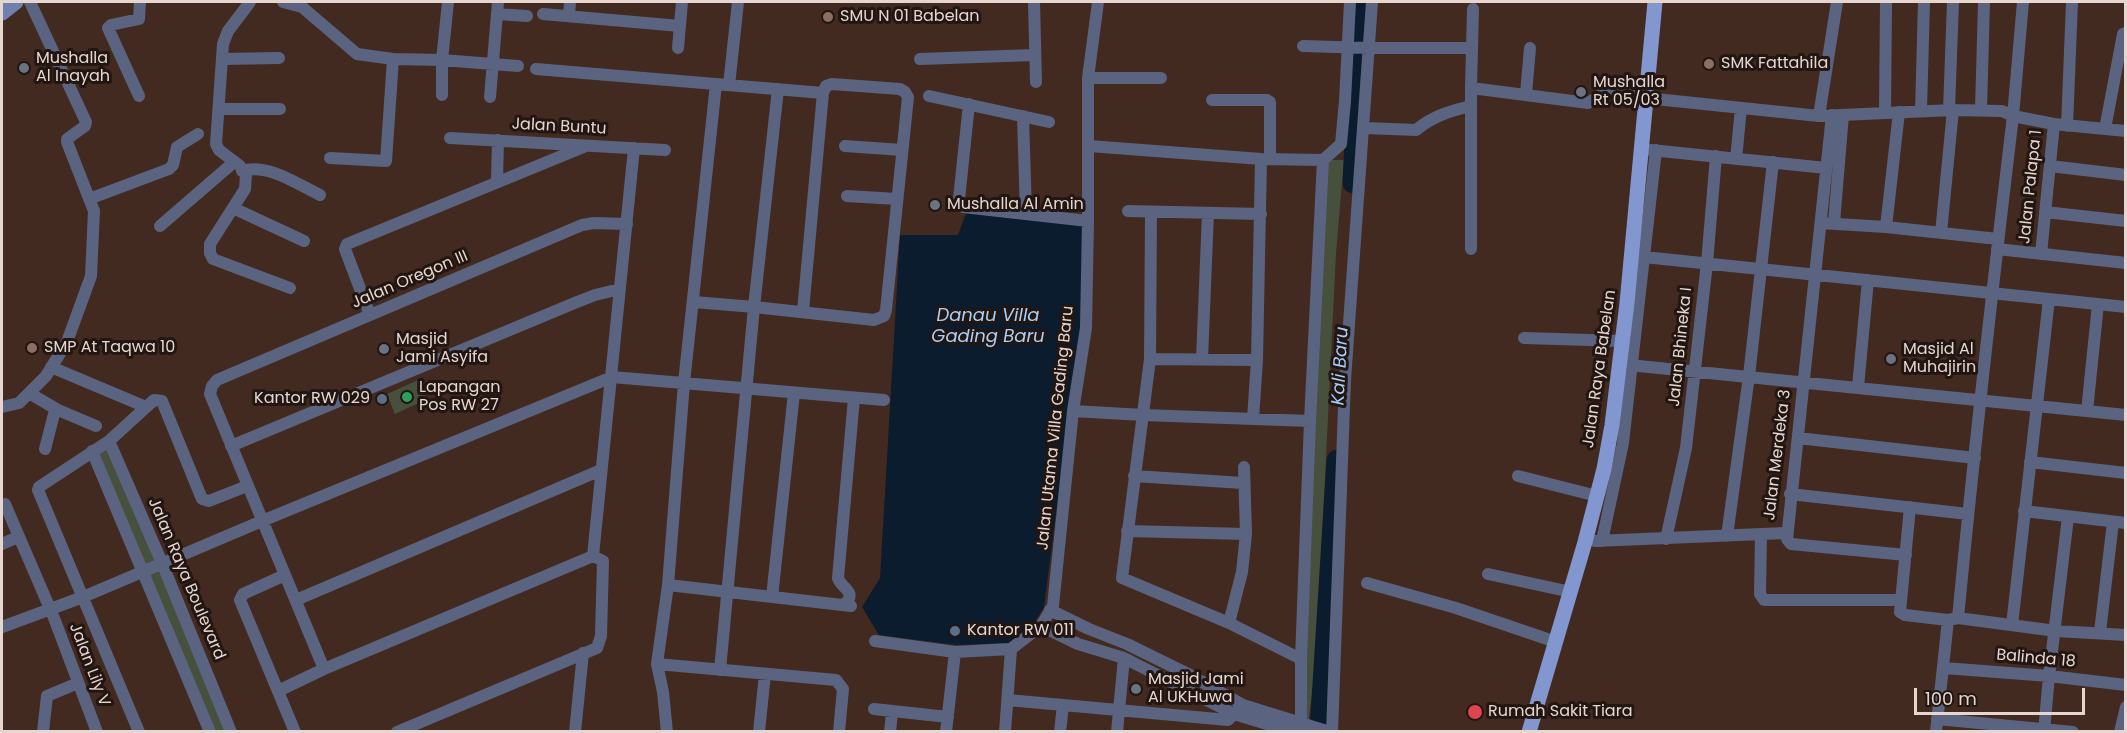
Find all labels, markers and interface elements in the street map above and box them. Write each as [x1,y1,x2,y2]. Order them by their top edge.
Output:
place label: SMU N 01 Babelan [840,7,980,27]
marker: SMU N 01 Babelan [821,10,835,24]
place label: Mushalla Al Inayah [36,49,110,87]
place label: SMK Fattahila [1721,54,1828,74]
marker: SMK Fattahila [1702,57,1716,71]
marker: Mushalla Al Inayah [17,61,31,75]
place label: Mushalla Rt 05/03 [1593,73,1665,111]
marker: Mushalla Rt 05/03 [1574,85,1588,99]
street label: Jalan Buntu [511,115,607,139]
street label: Jalan Palapa 1 [2015,129,2047,245]
place label: Mushalla Al Amin [947,195,1084,215]
marker: Mushalla Al Amin [928,198,942,212]
street label: Jalan Oregon III [349,247,471,313]
street label: Jalan Bhineka I [1665,286,1697,408]
street label: Jalan Raya Babelan [1579,289,1621,449]
water label: Danau Villa Gading Baru [931,305,1045,348]
street label: Jalan Utama Villa Gading Baru [1034,305,1078,551]
water label: Kali Baru [1328,326,1354,406]
place label: Masjid Jami Asyifa [396,330,488,368]
place label: SMP At Taqwa 10 [44,338,175,358]
place label: Masjid Al Muhajirin [1903,340,1976,378]
marker: SMP At Taqwa 10 [25,341,39,355]
marker: Masjid Jami Asyifa [377,342,391,356]
marker: Masjid Al Muhajirin [1884,352,1898,366]
place label: Lapangan Pos RW 27 [419,378,500,416]
street label: Jalan Merdeka 3 [1760,388,1796,522]
place label: Kantor RW 029 [254,389,370,409]
marker: Lapangan Pos RW 27 [400,390,414,404]
marker: Kantor RW 029 [375,392,389,406]
street label: Jalan Raya Boulevard [143,495,229,663]
street label: Jalan Lily V [64,621,114,709]
place label: Kantor RW 011 [967,621,1074,641]
marker: Kantor RW 011 [948,624,962,638]
street label: Balinda 18 [1995,646,2077,672]
place label: Masjid Jami Al UKHuwa [1148,670,1244,708]
scale bar [1917,676,2088,714]
marker: Masjid Jami Al UKHuwa [1129,682,1143,696]
text: 100 m [1925,686,1977,711]
place label: Rumah Sakit Tiara [1488,702,1632,722]
marker: Rumah Sakit Tiara [1466,703,1484,721]

